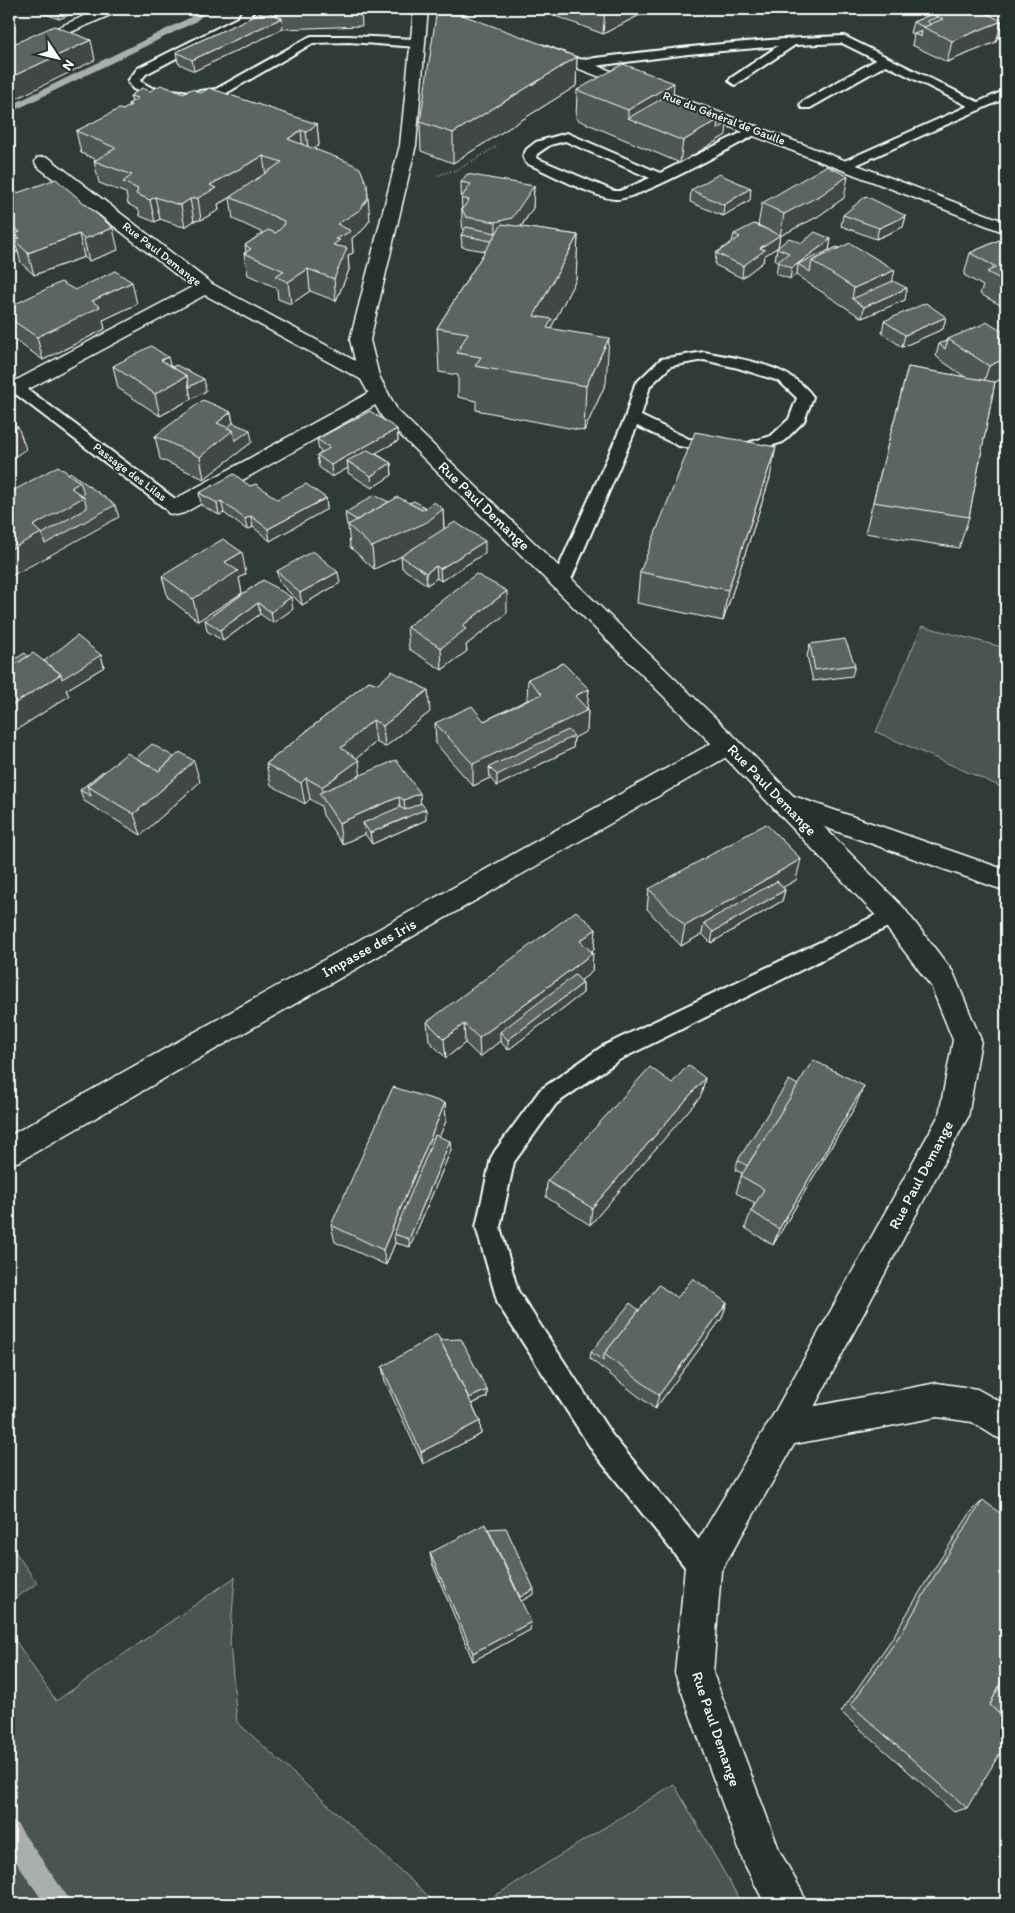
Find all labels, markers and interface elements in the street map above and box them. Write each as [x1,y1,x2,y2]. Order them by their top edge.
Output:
north arrow [32,32,82,82]
text: N [59,56,78,74]
street label: Rue du Général de Gaulle [661,88,787,148]
street label: Rue Paul Demange [120,219,204,289]
street label: Passage des Lilas [90,440,170,504]
street label: Rue Paul Demange [434,458,534,554]
street label: Rue Paul Demange [724,740,820,840]
street label: Impasse des Iris [319,915,419,981]
street label: Rue Paul Demange [885,1118,957,1232]
street label: Rue Paul Demange [688,1669,744,1789]

